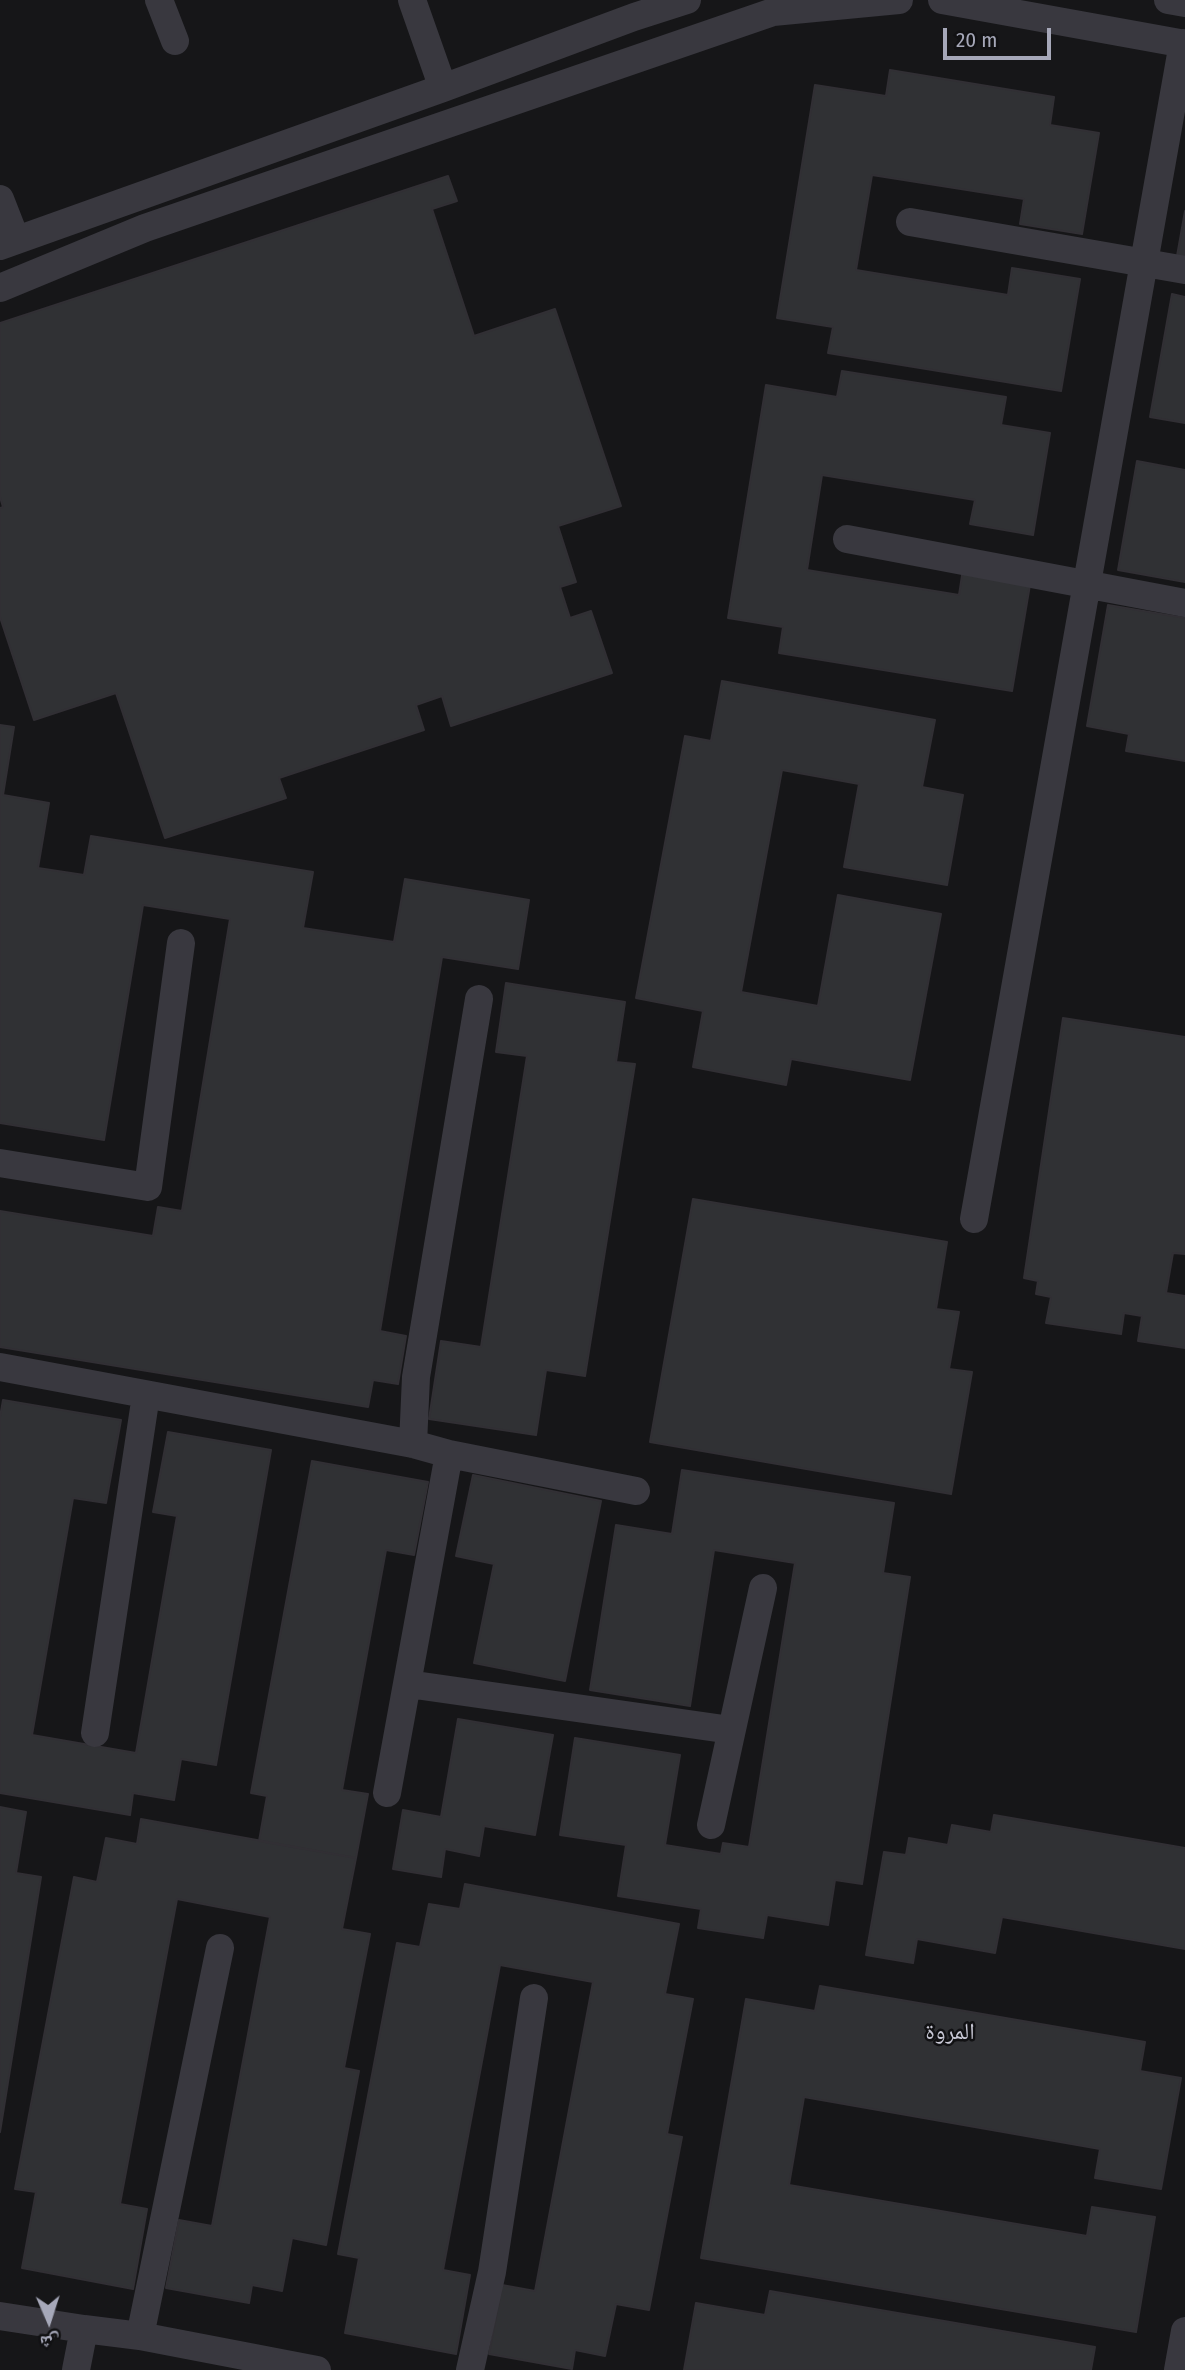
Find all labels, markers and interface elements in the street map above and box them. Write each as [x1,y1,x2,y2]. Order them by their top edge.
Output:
scale bar [947,14,1056,58]
text: 20 m [956,27,997,53]
district label: المروة [925,2019,975,2047]
north arrow [14,2286,84,2356]
text: ش [39,2330,61,2354]

